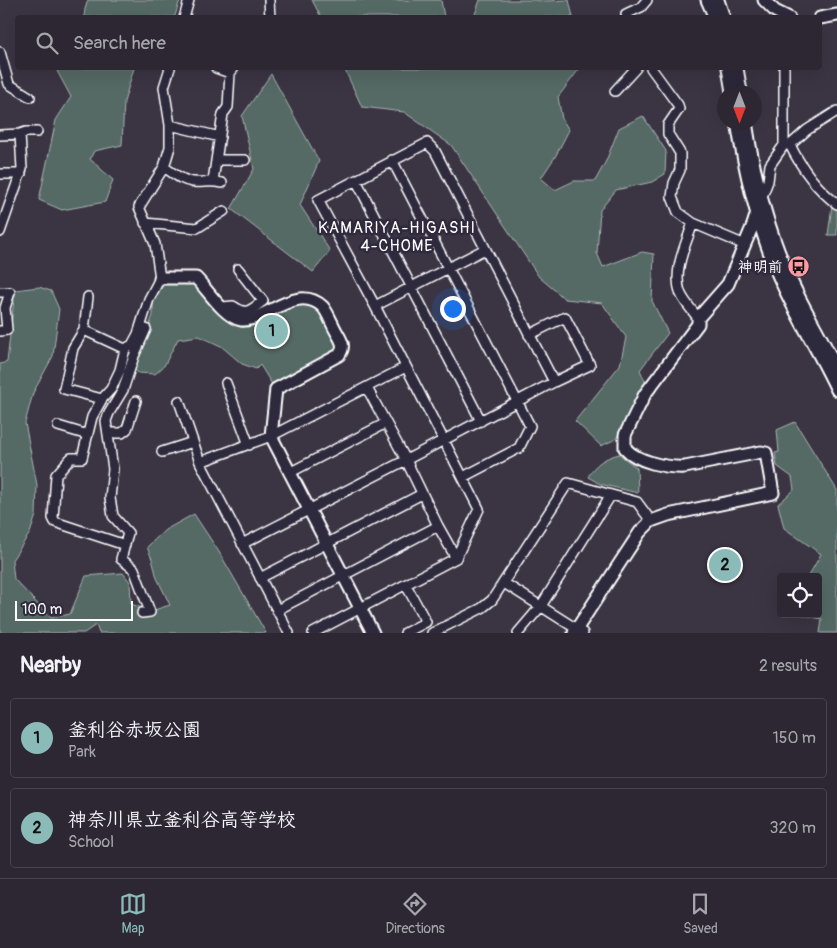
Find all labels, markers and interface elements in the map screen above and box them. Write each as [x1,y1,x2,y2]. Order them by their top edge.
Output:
search box [15,15,822,70]
icon: search [33,29,61,57]
text: Search here [73,31,166,55]
north arrow [717,85,762,130]
district label: KAMARIYA-HIGASHI 4-CHOME [318,218,476,256]
bus stop icon: 神明前 [787,255,811,279]
place label: 神明前 [738,258,783,277]
your location [440,296,466,322]
pin: 1 [256,312,288,350]
pin: 2 [709,546,741,584]
map controls [777,573,822,618]
button: locate [777,573,822,618]
scale bar [15,598,132,621]
text: 100 m [22,601,62,618]
text: Nearby [20,652,81,679]
text: 2 results [759,656,817,676]
text: 釜利谷赤坂公園 [68,718,201,742]
text: 1 [34,728,40,748]
text: 150 m [772,728,816,748]
text: Park [68,742,96,762]
text: 神奈川県立釜利谷高等学校 [68,808,296,832]
text: 2 [33,818,41,838]
text: 320 m [770,818,816,838]
text: School [68,832,114,852]
tab: Map [119,890,147,937]
tab: Directions [385,890,445,937]
tab: Saved [683,890,718,937]

